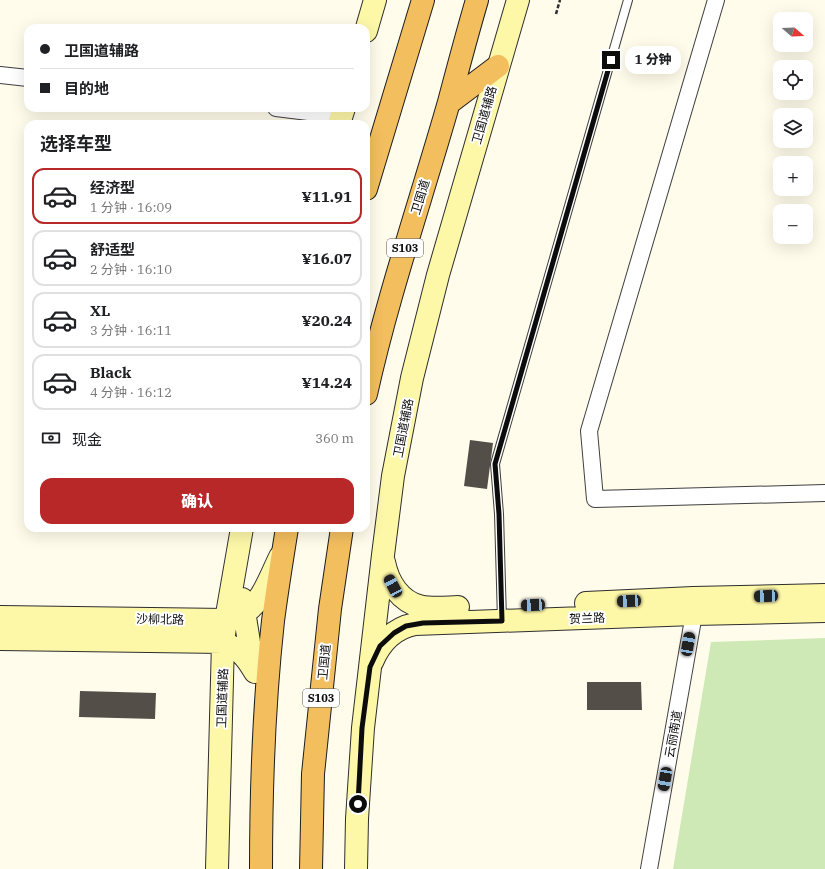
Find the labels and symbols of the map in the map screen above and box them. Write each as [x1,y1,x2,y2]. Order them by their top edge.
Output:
north arrow [773,12,813,52]
callout: 1 分钟 [625,46,681,74]
route end [602,51,620,69]
street label: 卫国道辅路 [469,84,499,146]
street label: 卫国道 [408,178,432,216]
road number: S103 [387,239,423,257]
street label: 卫国道辅路 [390,397,416,459]
car [382,573,404,599]
car [754,590,778,602]
car [617,594,641,608]
car [521,598,545,612]
street label: 贺兰路 [569,610,605,626]
street label: 沙柳北路 [136,611,184,627]
car [680,631,696,657]
street label: 卫国道 [315,643,333,681]
street label: 卫国道辅路 [213,668,231,728]
road number: S103 [303,689,339,707]
street label: 云丽南道 [661,709,685,759]
car [657,766,673,792]
route start [349,795,367,813]

